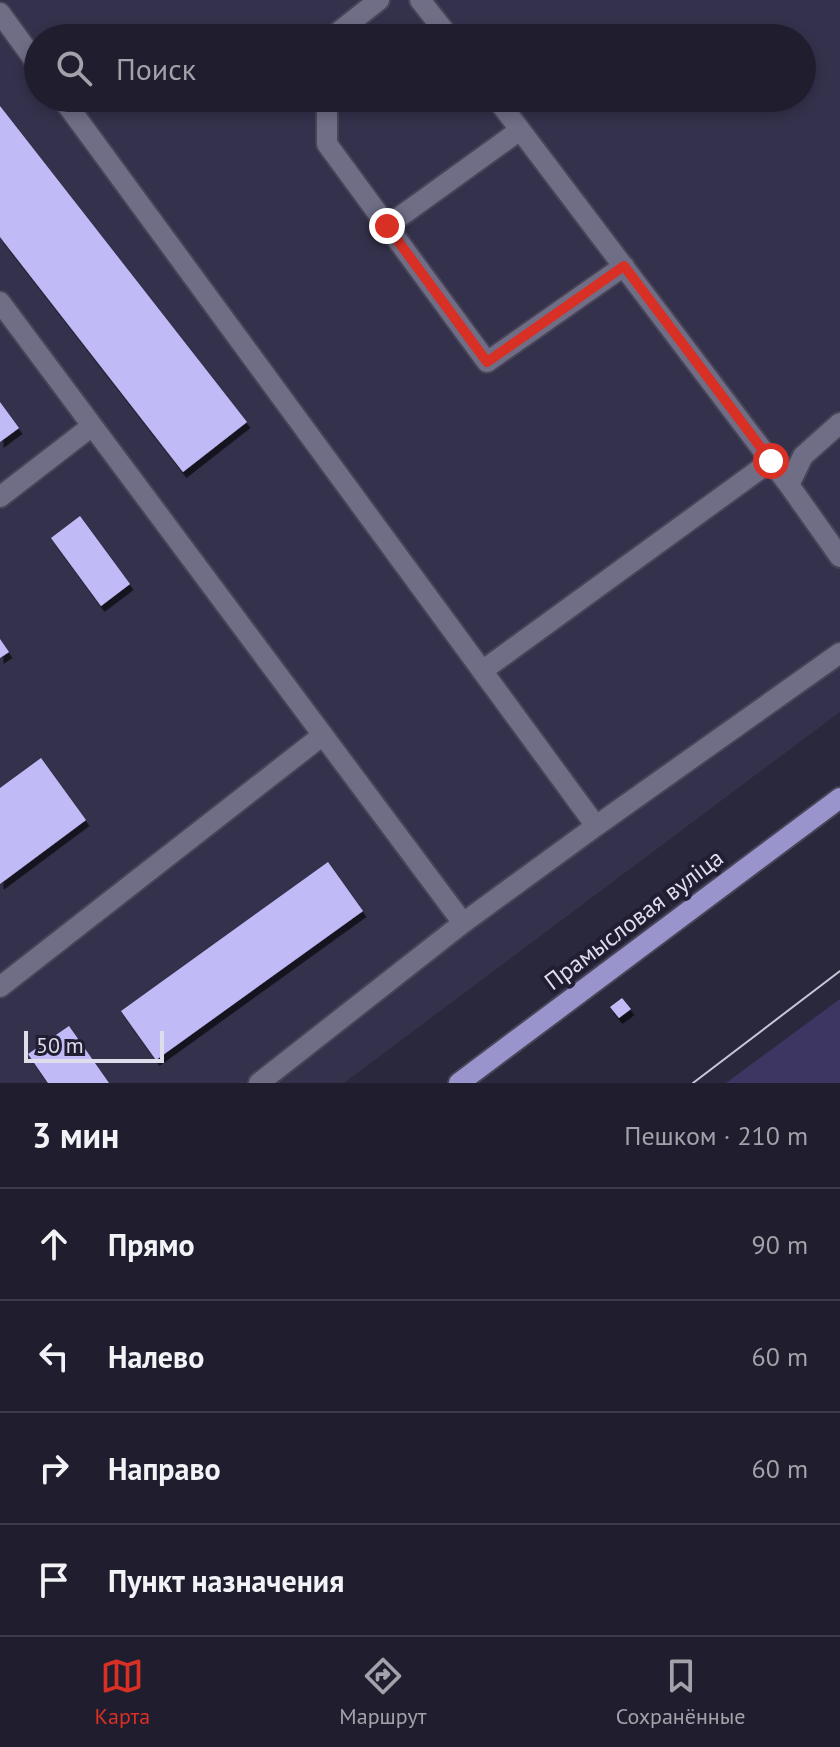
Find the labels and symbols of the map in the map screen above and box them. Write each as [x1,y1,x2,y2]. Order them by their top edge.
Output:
route end [369,208,405,244]
route start [753,443,789,479]
street label: Прамысловая вуліца [538,842,729,997]
scale bar [24,1027,164,1063]

